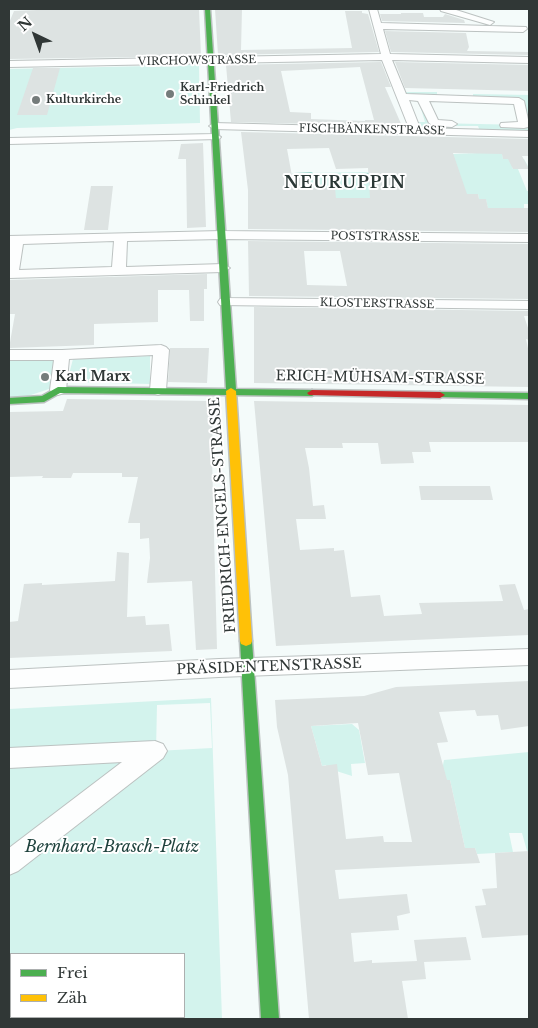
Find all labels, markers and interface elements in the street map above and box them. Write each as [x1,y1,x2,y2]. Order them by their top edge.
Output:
north arrow [10,10,60,60]
text: N [14,13,36,35]
street label: VIRCHOWSTRASSE [138,53,256,69]
place label: Karl-Friedrich Schinkel [180,81,264,107]
marker: Karl-Friedrich Schinkel [164,88,176,100]
place label: Kulturkirche [46,93,121,107]
marker: Kulturkirche [30,94,42,106]
street label: FISCHBÄNKENSTRASSE [299,122,445,138]
district label: NEURUPPIN [283,173,407,193]
street label: POSTSTRASSE [330,230,420,244]
street label: KLOSTERSTRASSE [320,296,434,312]
street label: ERICH-MÜHSAM-STRASSE [275,368,485,388]
place label: Karl Marx [55,369,130,385]
marker: Karl Marx [39,371,51,383]
street label: FRIEDRICH-ENGELS-STRASSE [206,396,240,634]
street label: PRÄSIDENTENSTRASSE [176,655,362,679]
park label: Bernhard-Brasch-Platz [25,837,199,857]
legend [10,953,185,1018]
text: Frei [57,963,88,982]
text: Zäh [57,988,87,1007]

